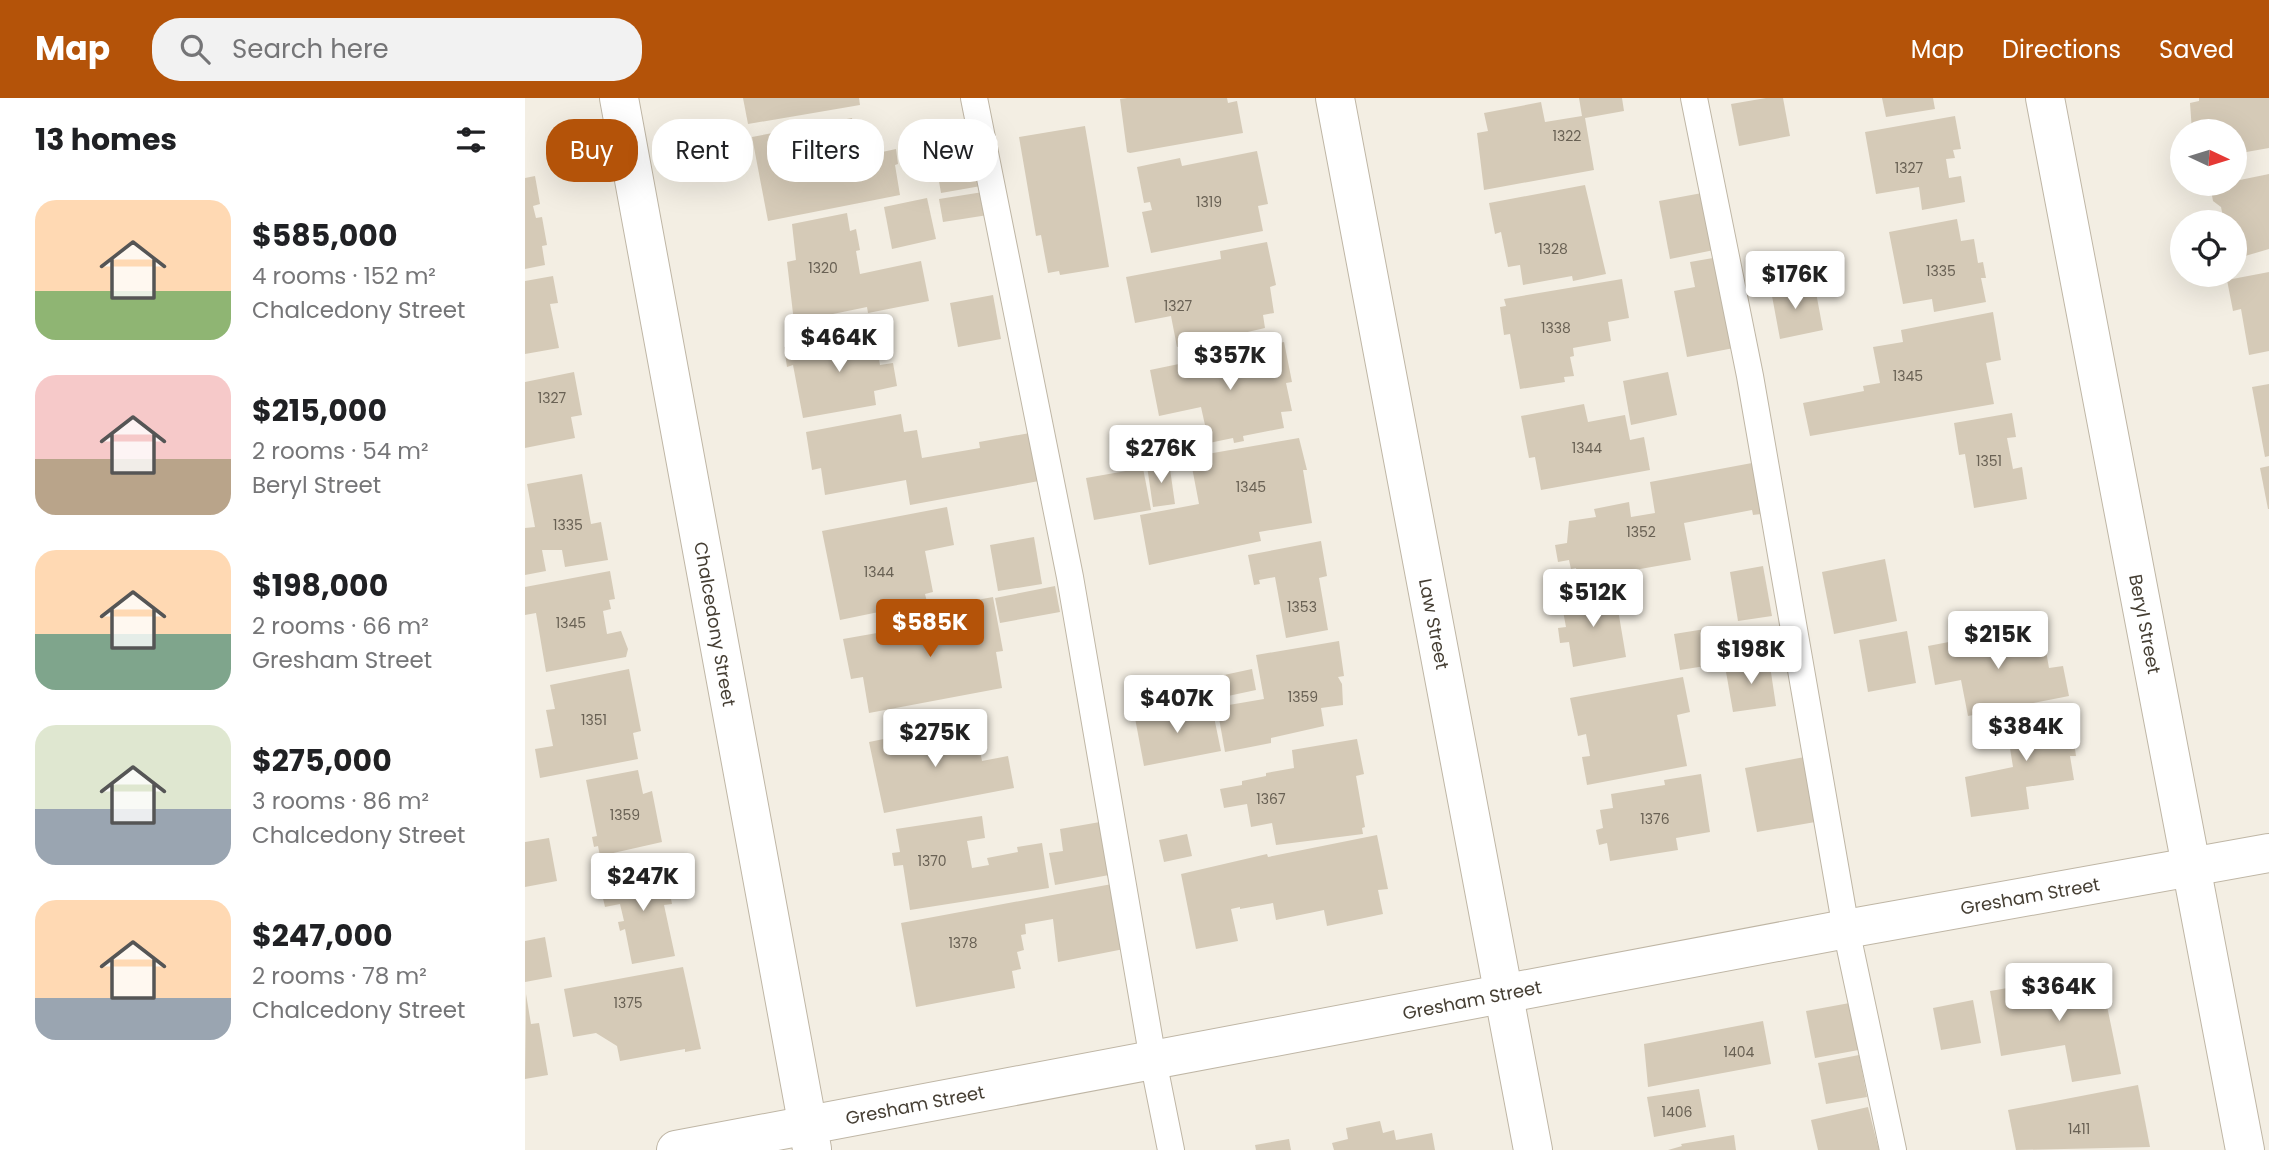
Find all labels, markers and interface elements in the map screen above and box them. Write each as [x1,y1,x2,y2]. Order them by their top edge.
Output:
search box [152,18,642,81]
text: Map [35,25,110,72]
icon: search [176,30,214,68]
text: Search here [232,31,389,67]
text: Map [1911,33,1964,66]
text: Directions [2002,33,2121,66]
text: Saved [2159,33,2234,66]
text: 13 homes [35,118,177,161]
chip: Buy [546,119,638,182]
chip: Rent [652,119,753,182]
chip: Filters [767,119,884,182]
chip: New [898,119,998,182]
north arrow [2170,119,2247,196]
map controls [2170,119,2247,287]
icon: filters [452,121,490,159]
house number: 1322 [1553,126,1581,146]
house number: 1327 [1895,158,1924,178]
house number: 1319 [1196,192,1222,212]
button: locate [2170,210,2247,287]
text: $585,000 [252,214,397,257]
icon: home [91,228,175,312]
house number: 1328 [1538,239,1568,259]
pin: $176K [1746,252,1844,311]
house number: 1320 [808,258,838,278]
text: $176K [1762,258,1828,290]
text: 4 rooms · 152 m² [252,260,436,292]
house number: 1335 [1926,261,1956,281]
text: Chalcedony Street [252,294,465,326]
house number: 1327 [1164,296,1193,316]
pin: $464K [790,314,888,374]
house number: 1338 [1541,318,1571,338]
text: $464K [801,321,877,353]
pin: $357K [1181,332,1279,392]
text: $357K [1194,339,1266,371]
house number: 1345 [1893,366,1923,386]
house number: 1327 [538,388,567,408]
text: $215,000 [252,389,387,432]
icon: home [91,403,175,487]
pin: $276K [1112,426,1210,485]
text: $276K [1125,432,1197,464]
text: 2 rooms · 54 m² [252,435,429,467]
house number: 1344 [1572,438,1602,458]
house number: 1351 [1976,451,2002,471]
text: Beryl Street [252,469,381,501]
house number: 1345 [1236,477,1266,497]
house number: 1335 [553,515,583,535]
house number: 1352 [1626,522,1656,542]
street label: Chalcedony Street [688,540,742,708]
house number: 1344 [864,562,894,582]
text: $198,000 [252,564,388,607]
pin: $512K [1544,570,1642,629]
street label: Beryl Street [2123,572,2167,676]
street label: Law Street [1413,576,1455,672]
text: $512K [1559,576,1627,608]
icon: home [91,578,175,662]
house number: 1353 [1287,597,1317,617]
pin: $585K [881,600,979,659]
text: $585K [892,606,968,638]
text: 2 rooms · 66 m² [252,610,429,642]
pin: $215K [1949,612,2047,671]
house number: 1345 [556,613,586,633]
text: $215K [1964,618,2032,650]
pin: $198K [1702,626,1800,686]
text: $198K [1717,633,1785,665]
text: Gresham Street [252,644,432,676]
pin: $407K [1128,676,1226,735]
text: $407K [1140,682,1214,714]
house number: 1359 [1288,687,1318,707]
pin: $384K [1977,704,2075,763]
house number: 1351 [581,710,607,730]
pin: $275K [886,710,984,769]
text: $384K [1988,710,2064,742]
text: $275K [899,716,971,748]
text: $275,000 [252,739,392,782]
icon: home [91,753,175,837]
text: 3 rooms · 86 m² [252,785,429,817]
house number: 1367 [1256,789,1286,809]
house number: 1359 [610,805,640,825]
house number: 1376 [1640,809,1670,829]
text: Chalcedony Street [252,819,465,851]
house number: 1370 [917,851,947,871]
pin: $247K [594,854,692,913]
text: $247K [607,860,679,892]
street label: Gresham Street [1958,871,2102,921]
text: $247,000 [252,914,393,957]
icon: home [91,928,175,1012]
house number: 1378 [948,933,978,953]
text: 2 rooms · 78 m² [252,960,427,992]
pin: $364K [2010,964,2108,1023]
text: $364K [2021,970,2097,1002]
street label: Gresham Street [1400,974,1544,1026]
house number: 1375 [613,993,643,1013]
text: Chalcedony Street [252,994,465,1026]
house number: 1404 [1724,1042,1755,1062]
street label: Gresham Street [843,1079,987,1131]
house number: 1406 [1662,1102,1693,1122]
house number: 1411 [2068,1119,2090,1139]

